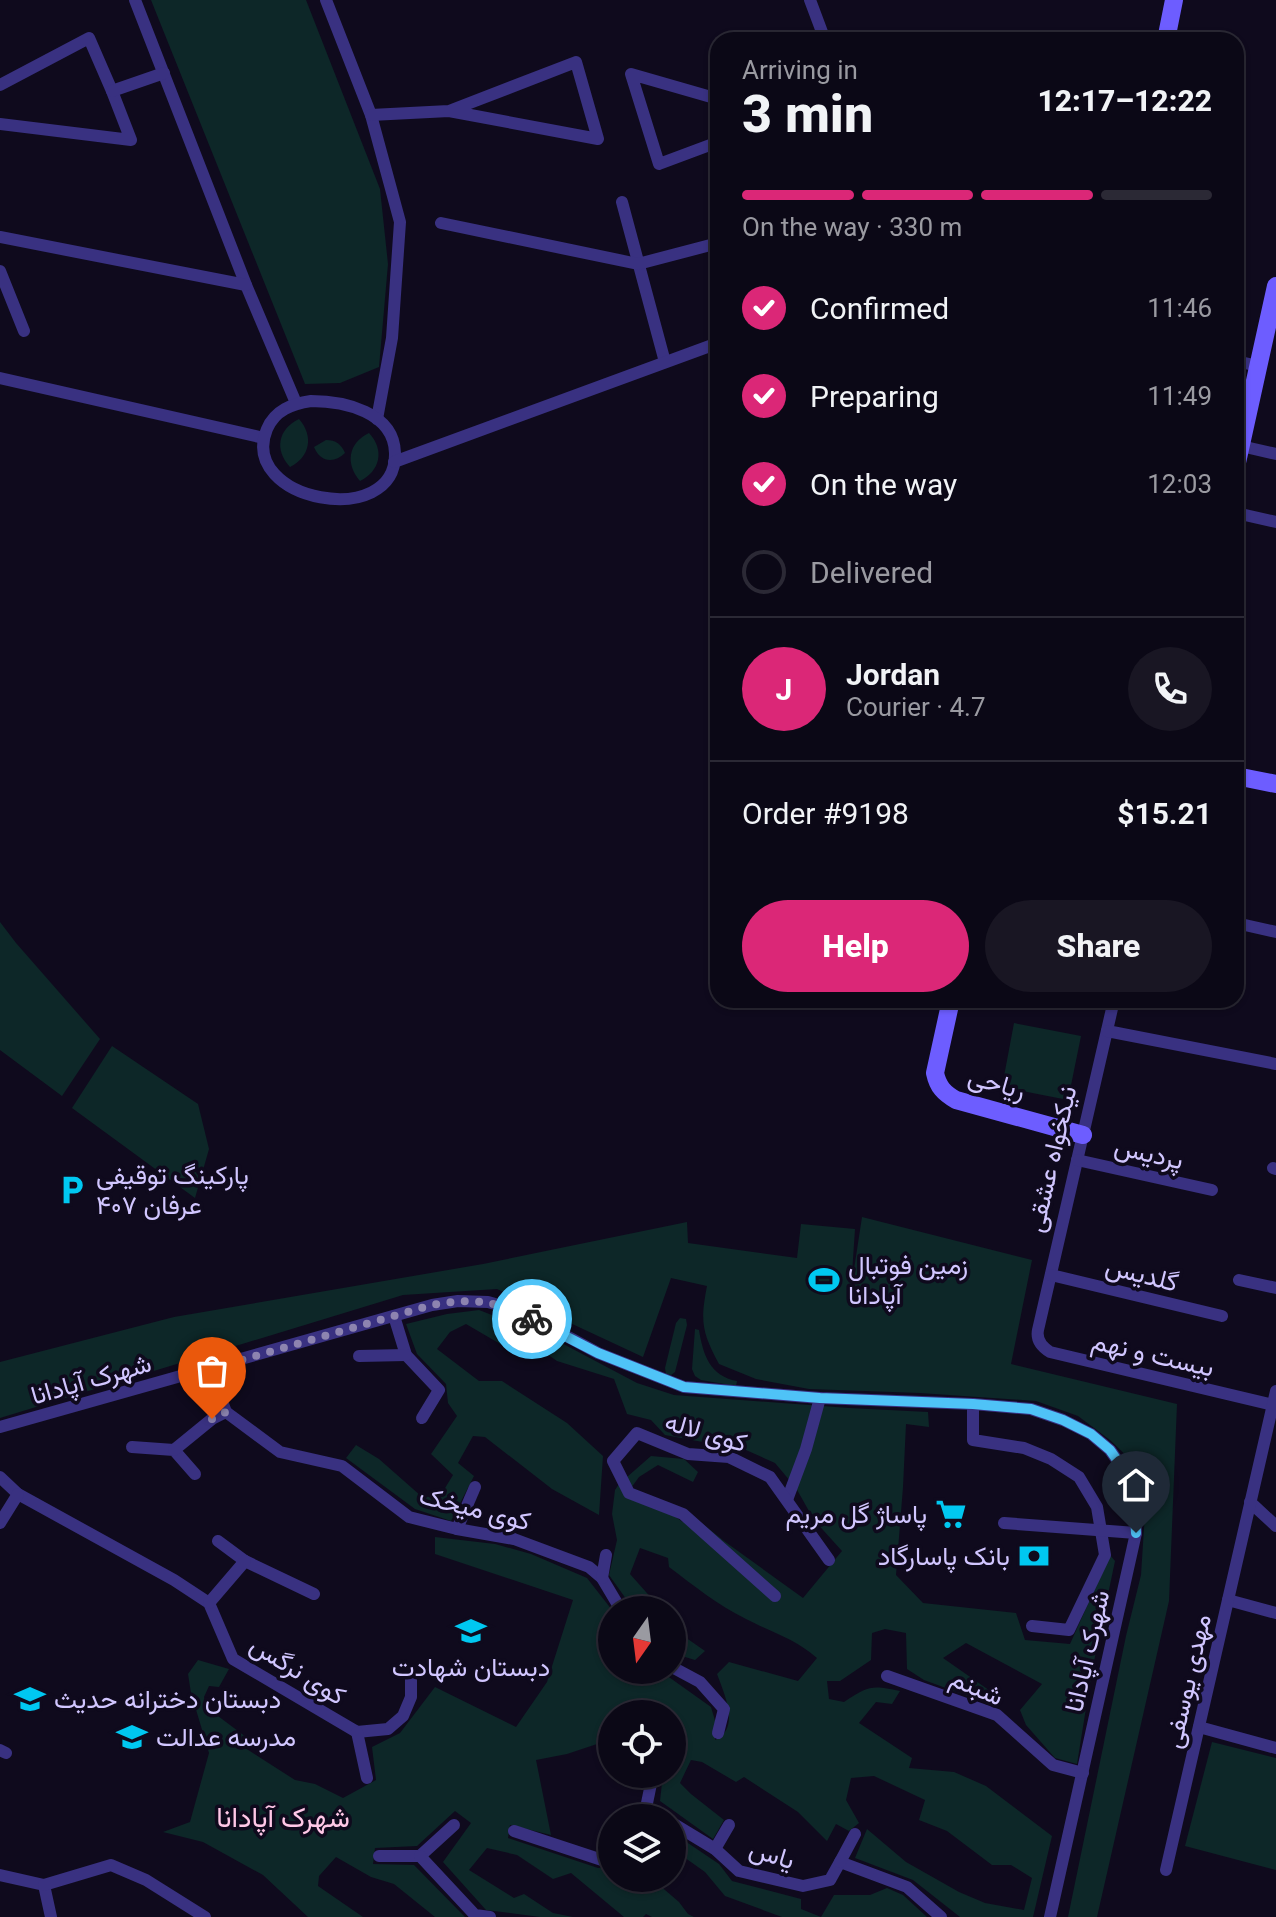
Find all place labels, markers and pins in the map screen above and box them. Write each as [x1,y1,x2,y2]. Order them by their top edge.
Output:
place label: پارکینگ توقیفی عرفان ۴۰۷ [96,1160,249,1221]
parking icon: پارکینگ توقیفی عرفان ۴۰۷ [55,1173,89,1207]
place label: زمین فوتبال آپادانا [848,1250,968,1313]
sports icon: زمین فوتبال آپادانا [807,1263,841,1297]
pin [178,1337,246,1419]
pin [1102,1451,1170,1533]
supermarket icon: پاساژ گل مریم [934,1497,968,1531]
place label: پاساژ گل مریم [786,1499,927,1532]
bank icon: بانک پاسارگاد [1017,1539,1051,1573]
place label: بانک پاسارگاد [878,1541,1010,1574]
school or university icon: دبستان شهادت [454,1614,488,1648]
place label: دبستان شهادت [392,1652,550,1683]
school or university icon: دبستان دخترانه حدیث [13,1682,47,1716]
place label: دبستان دخترانه حدیث [54,1684,281,1715]
school or university icon: مدرسه عدالت [115,1720,149,1754]
place label: مدرسه عدالت [156,1722,296,1753]

